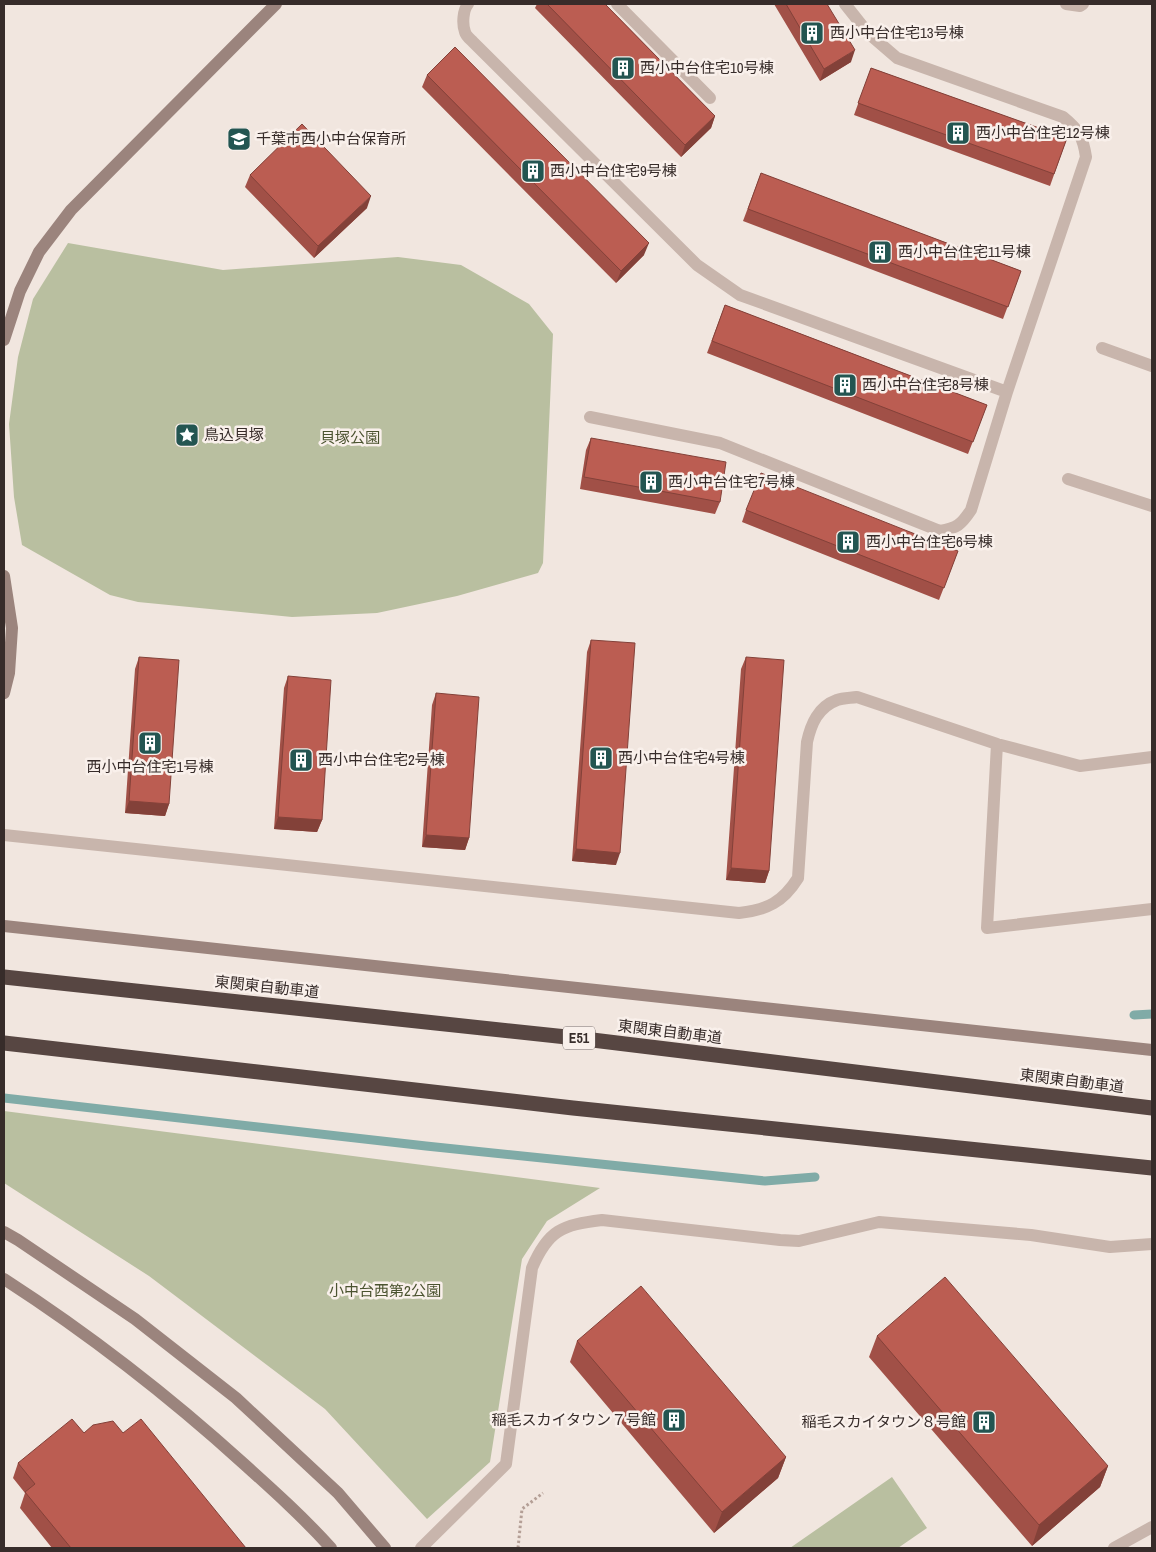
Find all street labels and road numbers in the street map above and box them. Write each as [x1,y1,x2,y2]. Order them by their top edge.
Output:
street label: 東関東自動車道 [214,971,320,1002]
street label: 東関東自動車道 [617,1015,723,1048]
road number: E51 [563,1026,595,1050]
street label: 東関東自動車道 [1019,1064,1125,1097]

